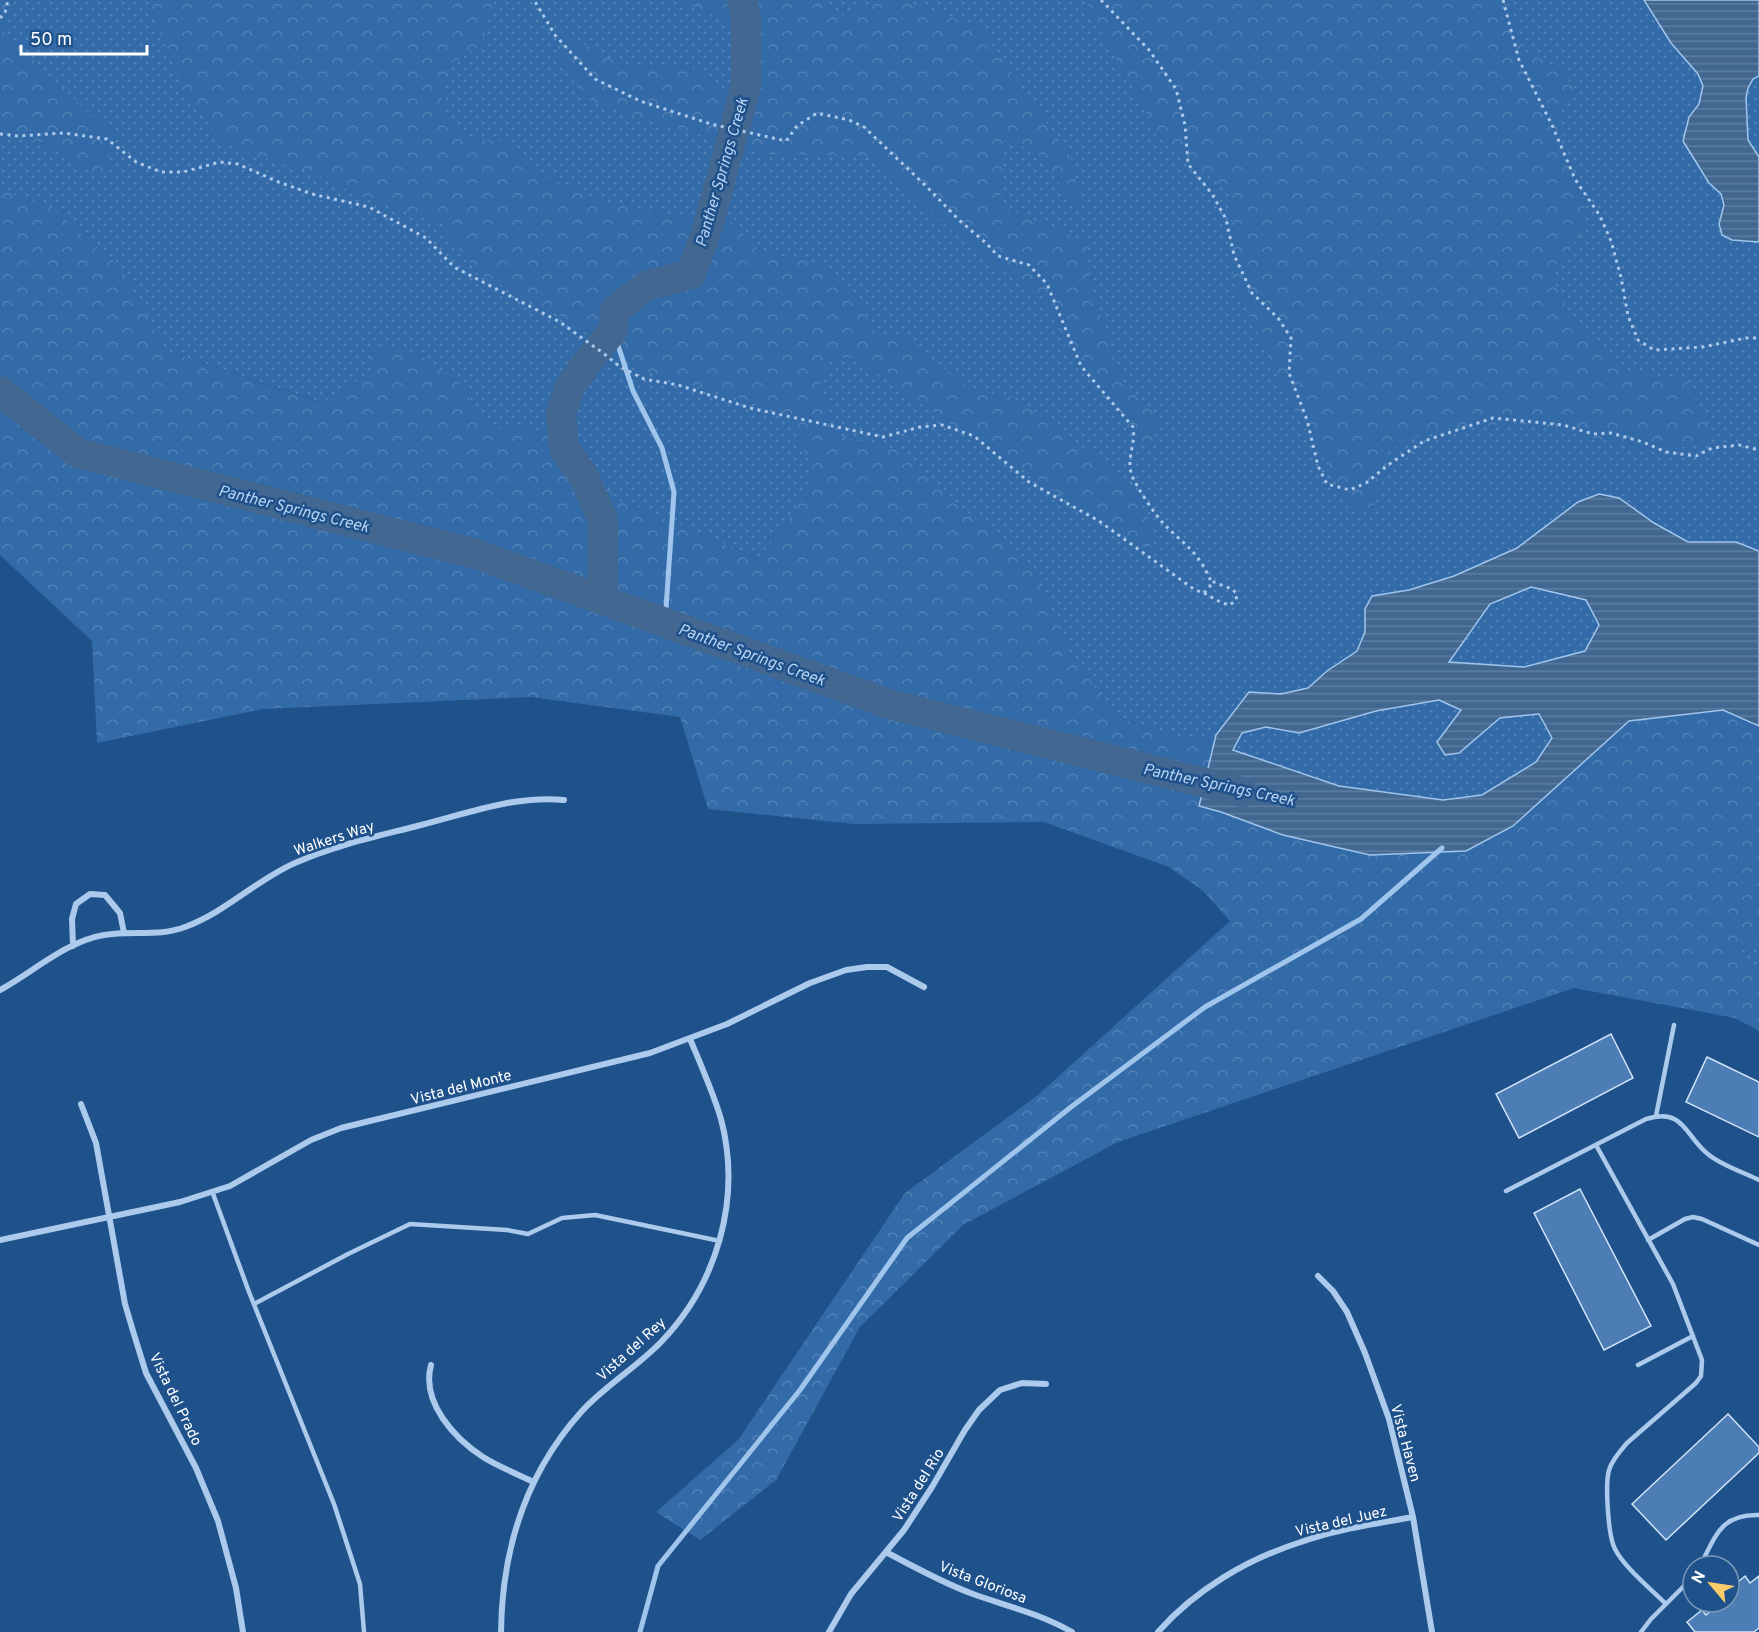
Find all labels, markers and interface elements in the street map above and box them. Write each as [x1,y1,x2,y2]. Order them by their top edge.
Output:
scale bar [21,18,147,56]
text: 50 m [30,29,72,52]
water label: Panther Springs Creek [692,95,754,250]
water label: Panther Springs Creek [216,482,372,539]
water label: Panther Springs Creek [675,620,828,692]
water label: Panther Springs Creek [1141,760,1297,812]
street label: Walkers Way [292,817,377,861]
street label: Vista del Monte [409,1067,514,1110]
street label: Vista del Rey [593,1314,671,1386]
street label: Vista del Prado [144,1350,205,1449]
street label: Vista Haven [1385,1402,1424,1484]
street label: Vista del Rio [889,1445,949,1526]
street label: Vista del Juez [1294,1503,1389,1542]
north arrow [1681,1554,1741,1614]
street label: Vista Gloriosa [936,1558,1029,1609]
text: N [1688,1568,1711,1588]

